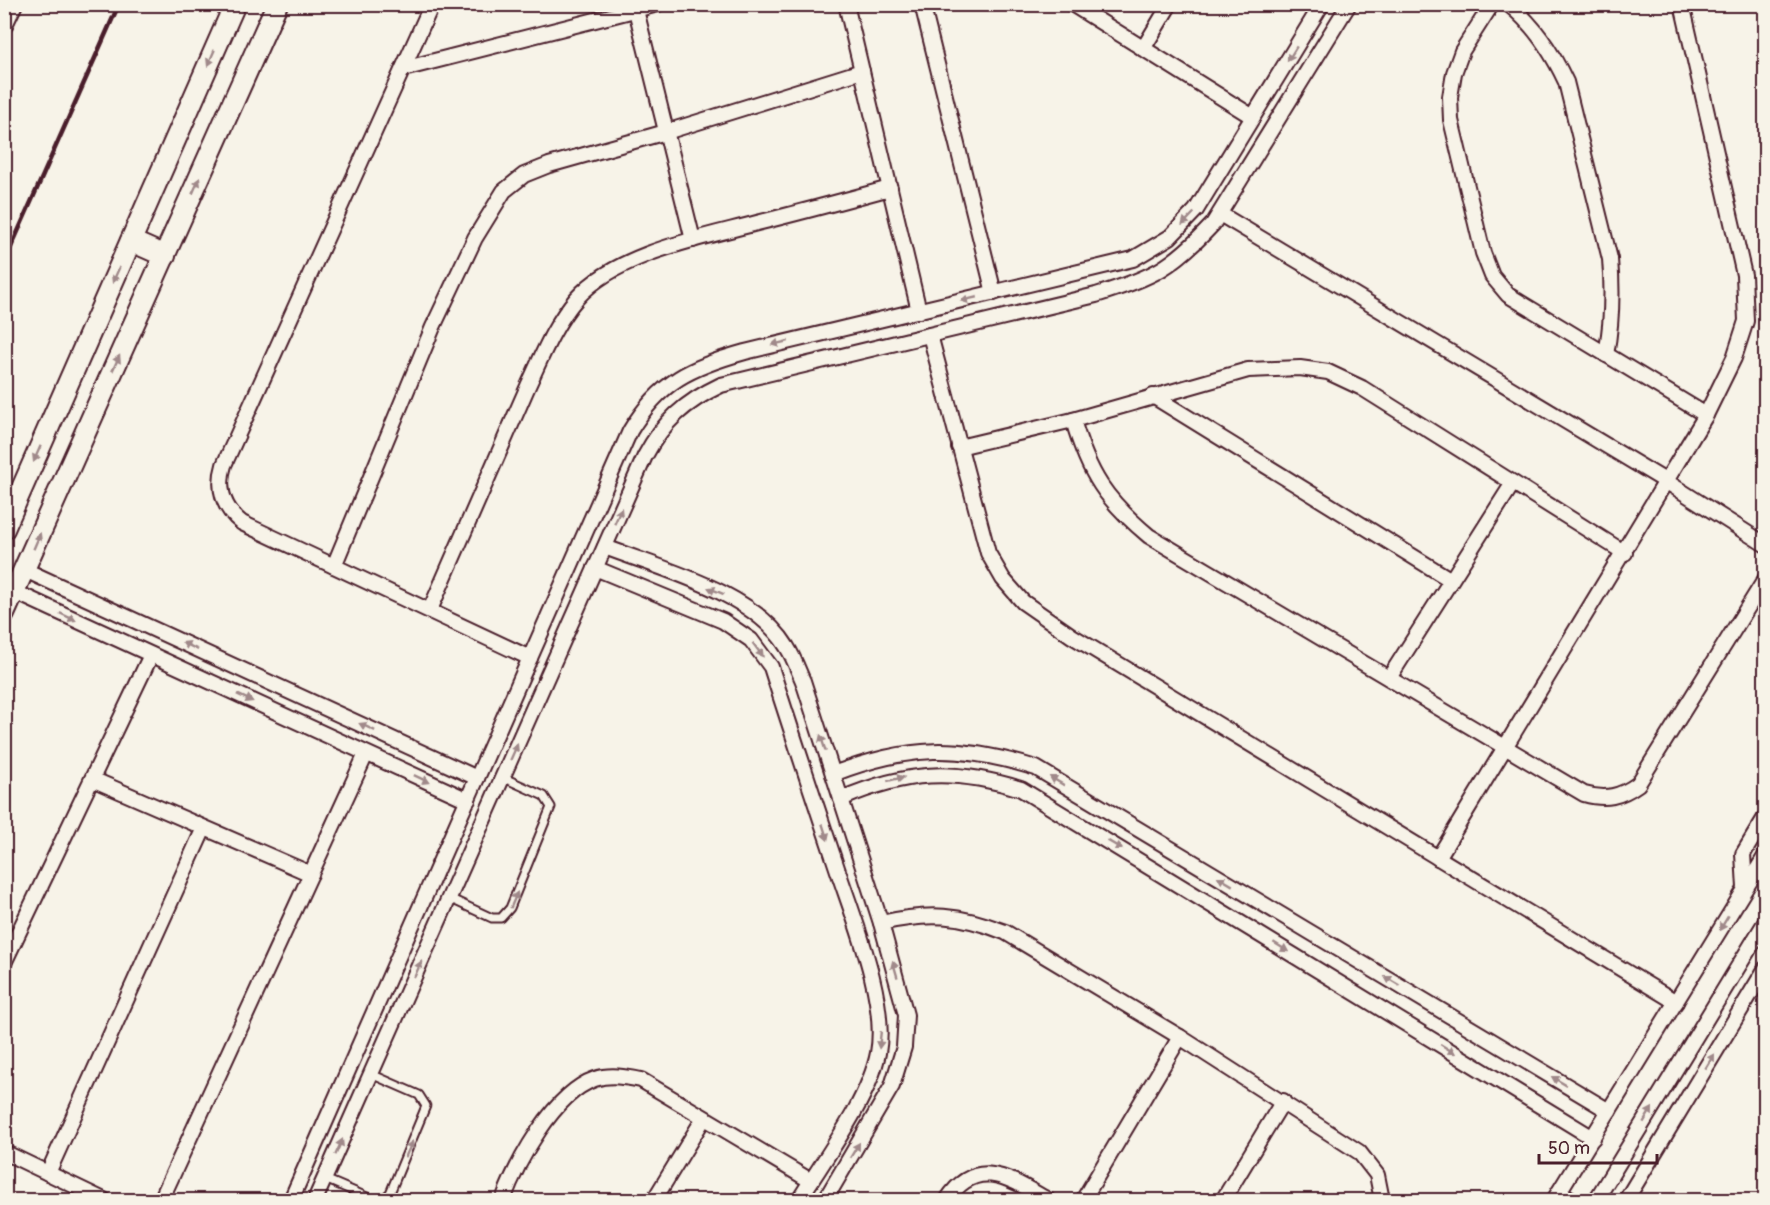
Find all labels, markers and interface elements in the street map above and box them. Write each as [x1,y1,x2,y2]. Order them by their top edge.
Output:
one-way arrow [1286,46,1297,62]
one-way arrow [206,49,215,67]
one-way arrow [192,177,201,194]
one-way arrow [1181,212,1195,226]
one-way arrow [110,266,120,284]
one-way arrow [960,295,979,305]
one-way arrow [770,339,789,349]
one-way arrow [111,354,121,372]
one-way arrow [33,445,42,462]
one-way arrow [614,507,623,525]
one-way arrow [32,532,42,550]
one-way arrow [707,586,725,595]
one-way arrow [59,612,76,621]
one-way arrow [752,641,764,657]
one-way arrow [181,642,198,651]
one-way arrow [236,693,254,703]
one-way arrow [358,722,376,732]
one-way arrow [818,734,827,752]
one-way arrow [509,743,518,760]
one-way arrow [887,774,905,784]
one-way arrow [413,775,431,785]
one-way arrow [1049,776,1065,787]
one-way arrow [821,823,830,841]
one-way arrow [1107,839,1123,850]
one-way arrow [1217,876,1233,887]
one-way arrow [510,891,519,909]
one-way arrow [1719,915,1730,931]
one-way arrow [1273,942,1289,953]
one-way arrow [413,959,423,977]
one-way arrow [890,959,899,977]
one-way arrow [1384,976,1400,987]
one-way arrow [875,1030,885,1049]
one-way arrow [1440,1044,1456,1055]
one-way arrow [1705,1053,1716,1069]
one-way arrow [1551,1076,1567,1087]
one-way arrow [1643,1107,1654,1123]
scale bar [1539,1127,1658,1165]
text: 50 m [1548,1137,1590,1160]
one-way arrow [335,1138,344,1156]
one-way arrow [404,1141,413,1158]
one-way arrow [849,1142,860,1158]

